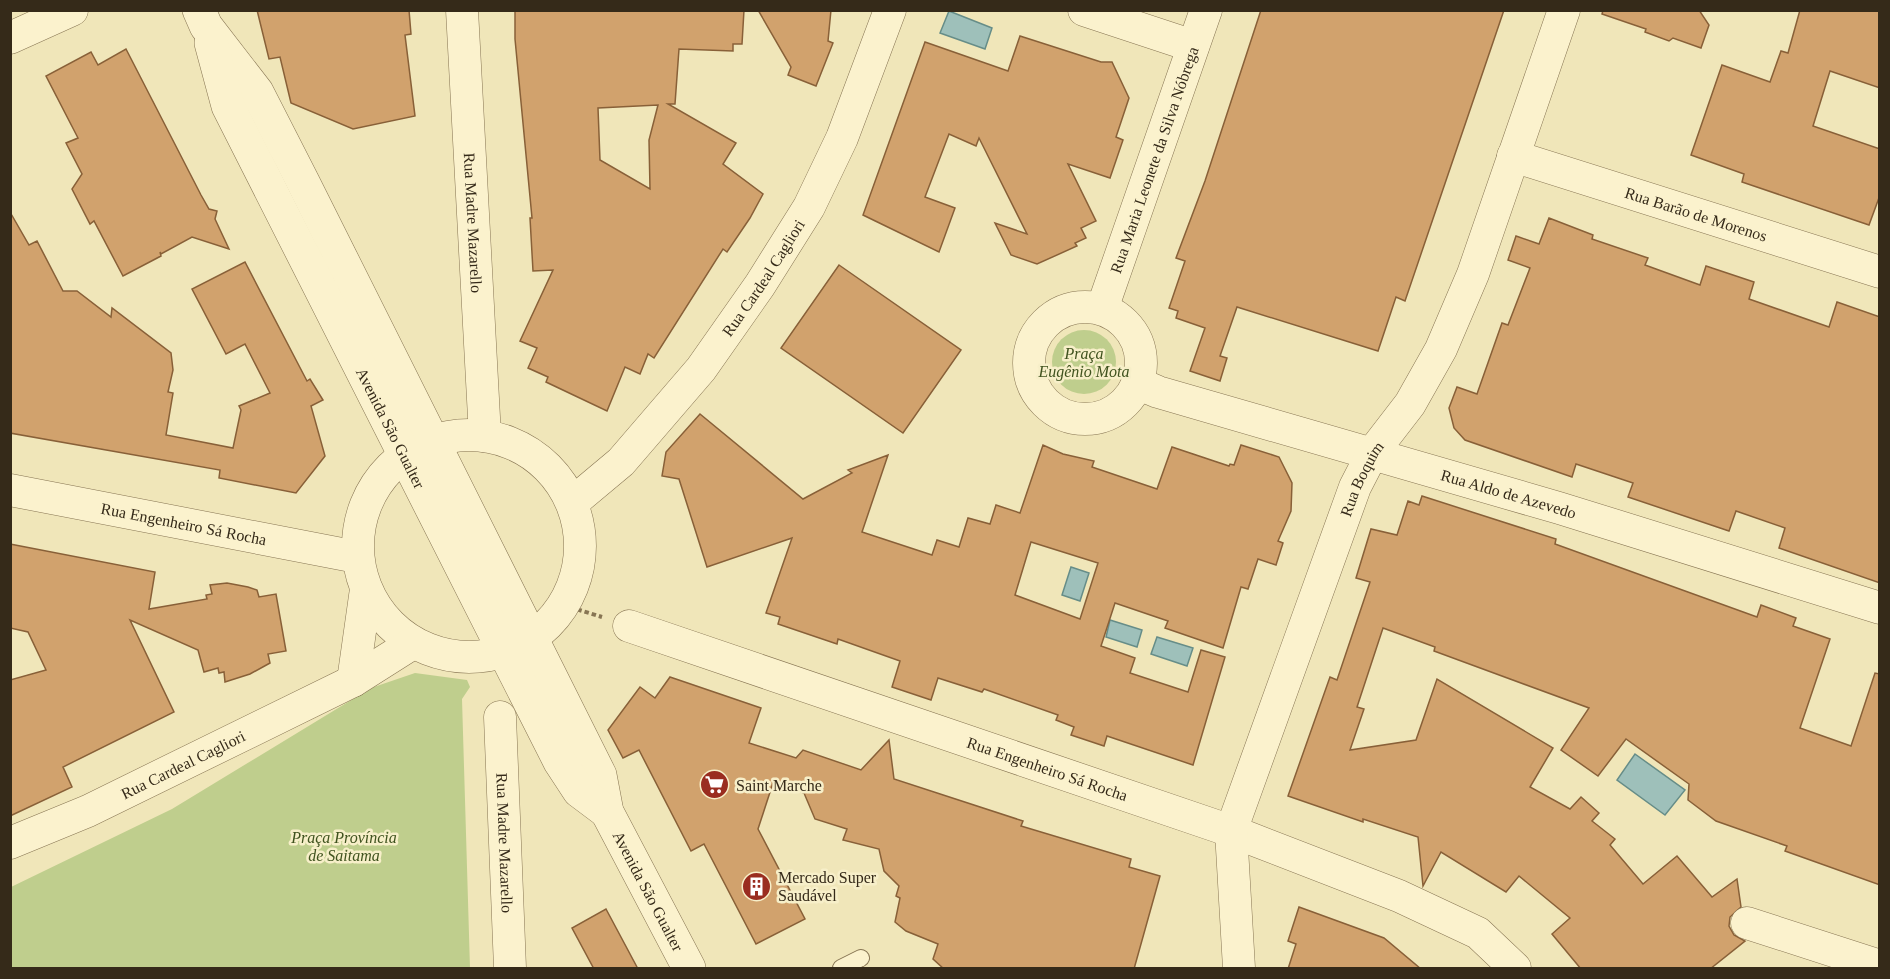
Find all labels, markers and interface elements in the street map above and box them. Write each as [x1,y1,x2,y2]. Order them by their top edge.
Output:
street label: Rua Maria Leonete da Silva Nóbrega [1107,44,1202,275]
street label: Rua Madre Mazarello [461,152,485,293]
street label: Rua Barão de Morenos [1623,184,1769,245]
street label: Rua Cardeal Cagliori [719,216,808,339]
park label: Praça Eugênio Mota [1037,345,1130,381]
street label: Avenida São Gualter [353,365,428,492]
street label: Rua Boquim [1337,438,1387,519]
street label: Rua Aldo de Azevedo [1439,466,1578,522]
street label: Rua Engenheiro Sá Rocha [99,500,268,548]
street label: Rua Cardeal Cagliori [118,727,248,802]
street label: Rua Engenheiro Sá Rocha [965,734,1130,804]
supermarket icon: Saint Marche [699,769,731,801]
street label: Rua Madre Mazarello [493,772,516,913]
place label: Saint Marche [736,777,822,794]
street label: Avenida São Gualter [610,828,687,955]
park label: Praça Província de Saitama [290,829,397,864]
place label: Mercado Super Saudável [778,869,877,904]
building icon: Mercado Super Saudável [741,870,773,902]

